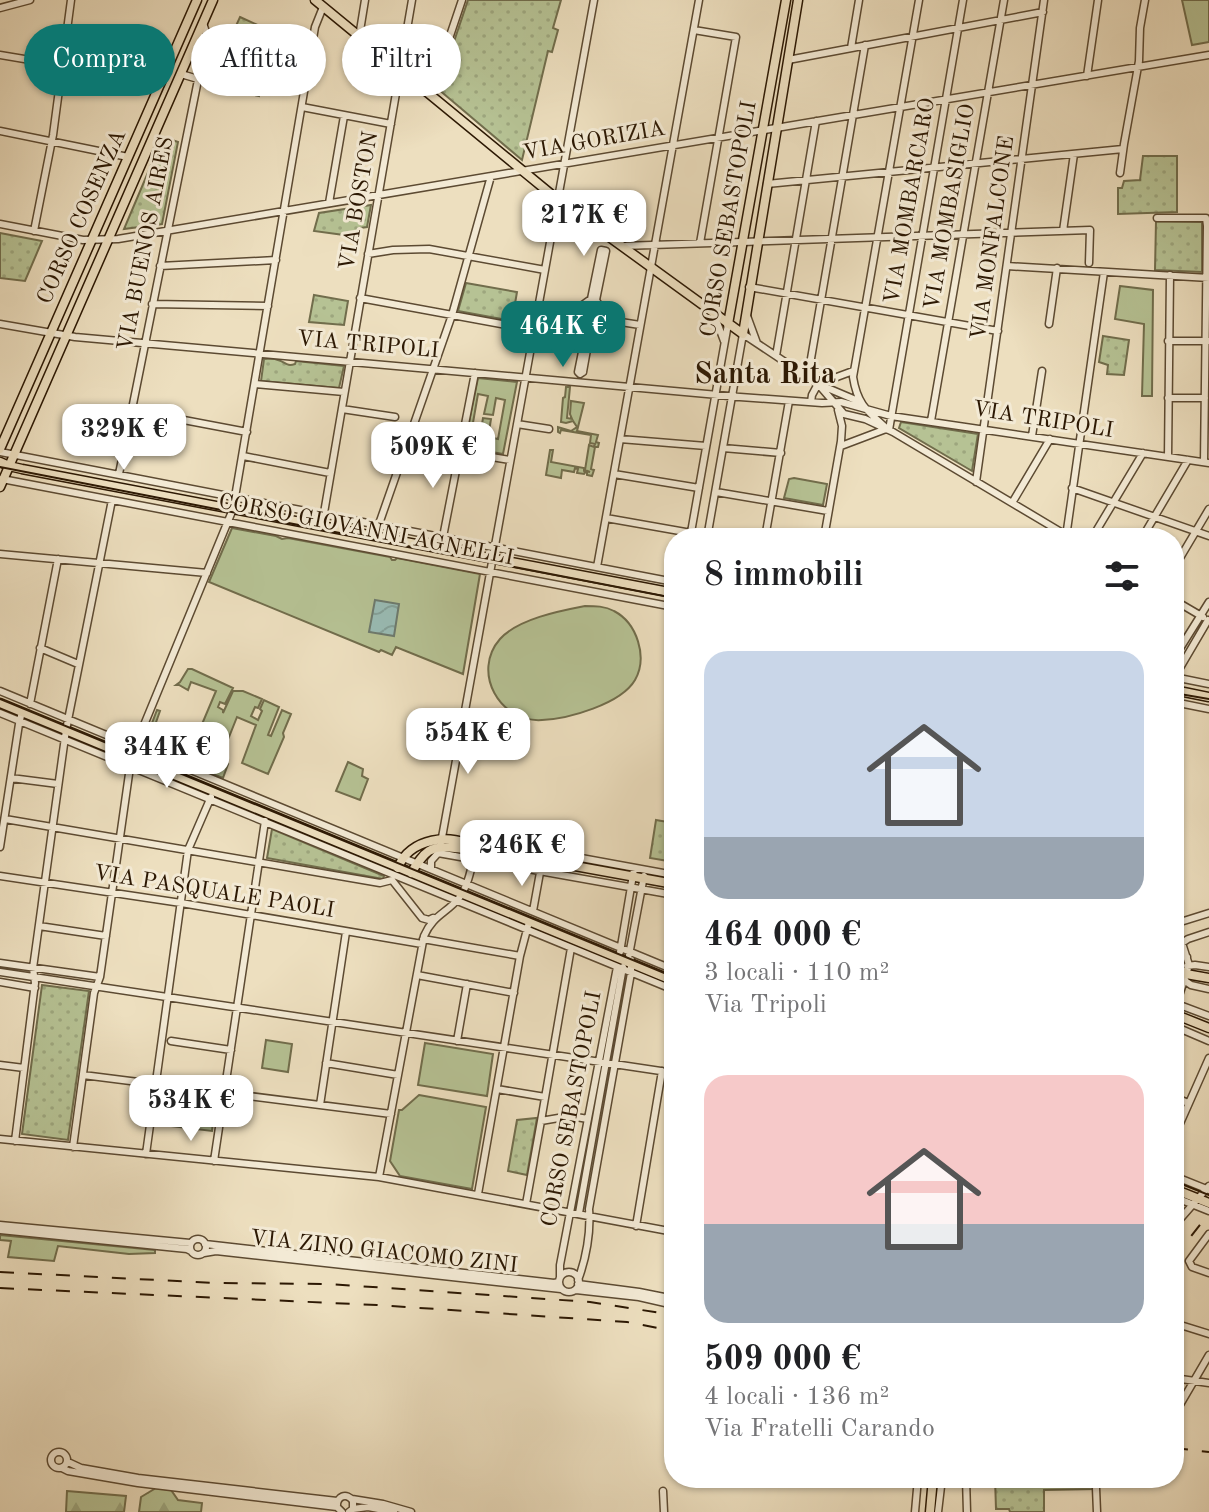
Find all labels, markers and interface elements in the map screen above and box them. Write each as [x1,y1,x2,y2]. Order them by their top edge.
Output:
chip: Compra [24,24,175,96]
chip: Affitta [191,24,326,96]
chip: Filtri [342,24,461,96]
street label: VIA MOMBARCARO [881,96,939,306]
street label: CORSO SEBASTOPOLI [697,99,761,339]
street label: VIA MOMBASIGLIO [921,102,979,312]
street label: VIA GORIZIA [521,118,667,164]
street label: CORSO COSENZA [34,126,130,307]
street label: VIA BOSTON [336,130,382,272]
street label: VIA MONFALCONE [968,134,1018,342]
street label: VIA BUENOS AIRES [114,135,178,353]
pin: 217K € [519,190,649,258]
text: 217K € [540,203,628,229]
pin: 464K € [498,301,628,369]
text: 464K € [519,314,607,340]
street label: VIA TRIPOLI [296,328,440,362]
district label: Santa Rita [694,360,836,390]
street label: VIA TRIPOLI [971,398,1115,442]
pin: 329K € [59,404,189,472]
text: 329K € [80,417,168,443]
pin: 509K € [368,422,498,490]
text: 509K € [389,435,477,461]
street label: CORSO GIOVANNI AGNELLI [216,491,516,569]
icon: filters [1100,554,1144,598]
text: 8 immobili [704,559,863,593]
icon: home [852,703,996,847]
pin: 554K € [403,708,533,776]
text: 554K € [424,721,512,747]
pin: 344K € [102,722,232,790]
text: 344K € [123,735,211,761]
pin: 246K € [457,820,587,888]
text: 246K € [478,833,566,859]
street label: VIA PASQUALE PAOLI [92,862,336,922]
text: 464 000 € [704,919,861,953]
text: 3 locali · 110 m² [704,960,889,986]
street label: CORSO SEBASTOPOLI [538,989,606,1229]
text: Via Tripoli [704,992,827,1018]
pin: 534K € [126,1075,256,1143]
text: 534K € [147,1088,235,1114]
icon: home [852,1127,996,1271]
street label: VIA ZINO GIACOMO ZINI [249,1227,519,1277]
text: 509 000 € [704,1343,861,1377]
text: 4 locali · 136 m² [704,1384,889,1410]
text: Via Fratelli Carando [704,1416,935,1442]

